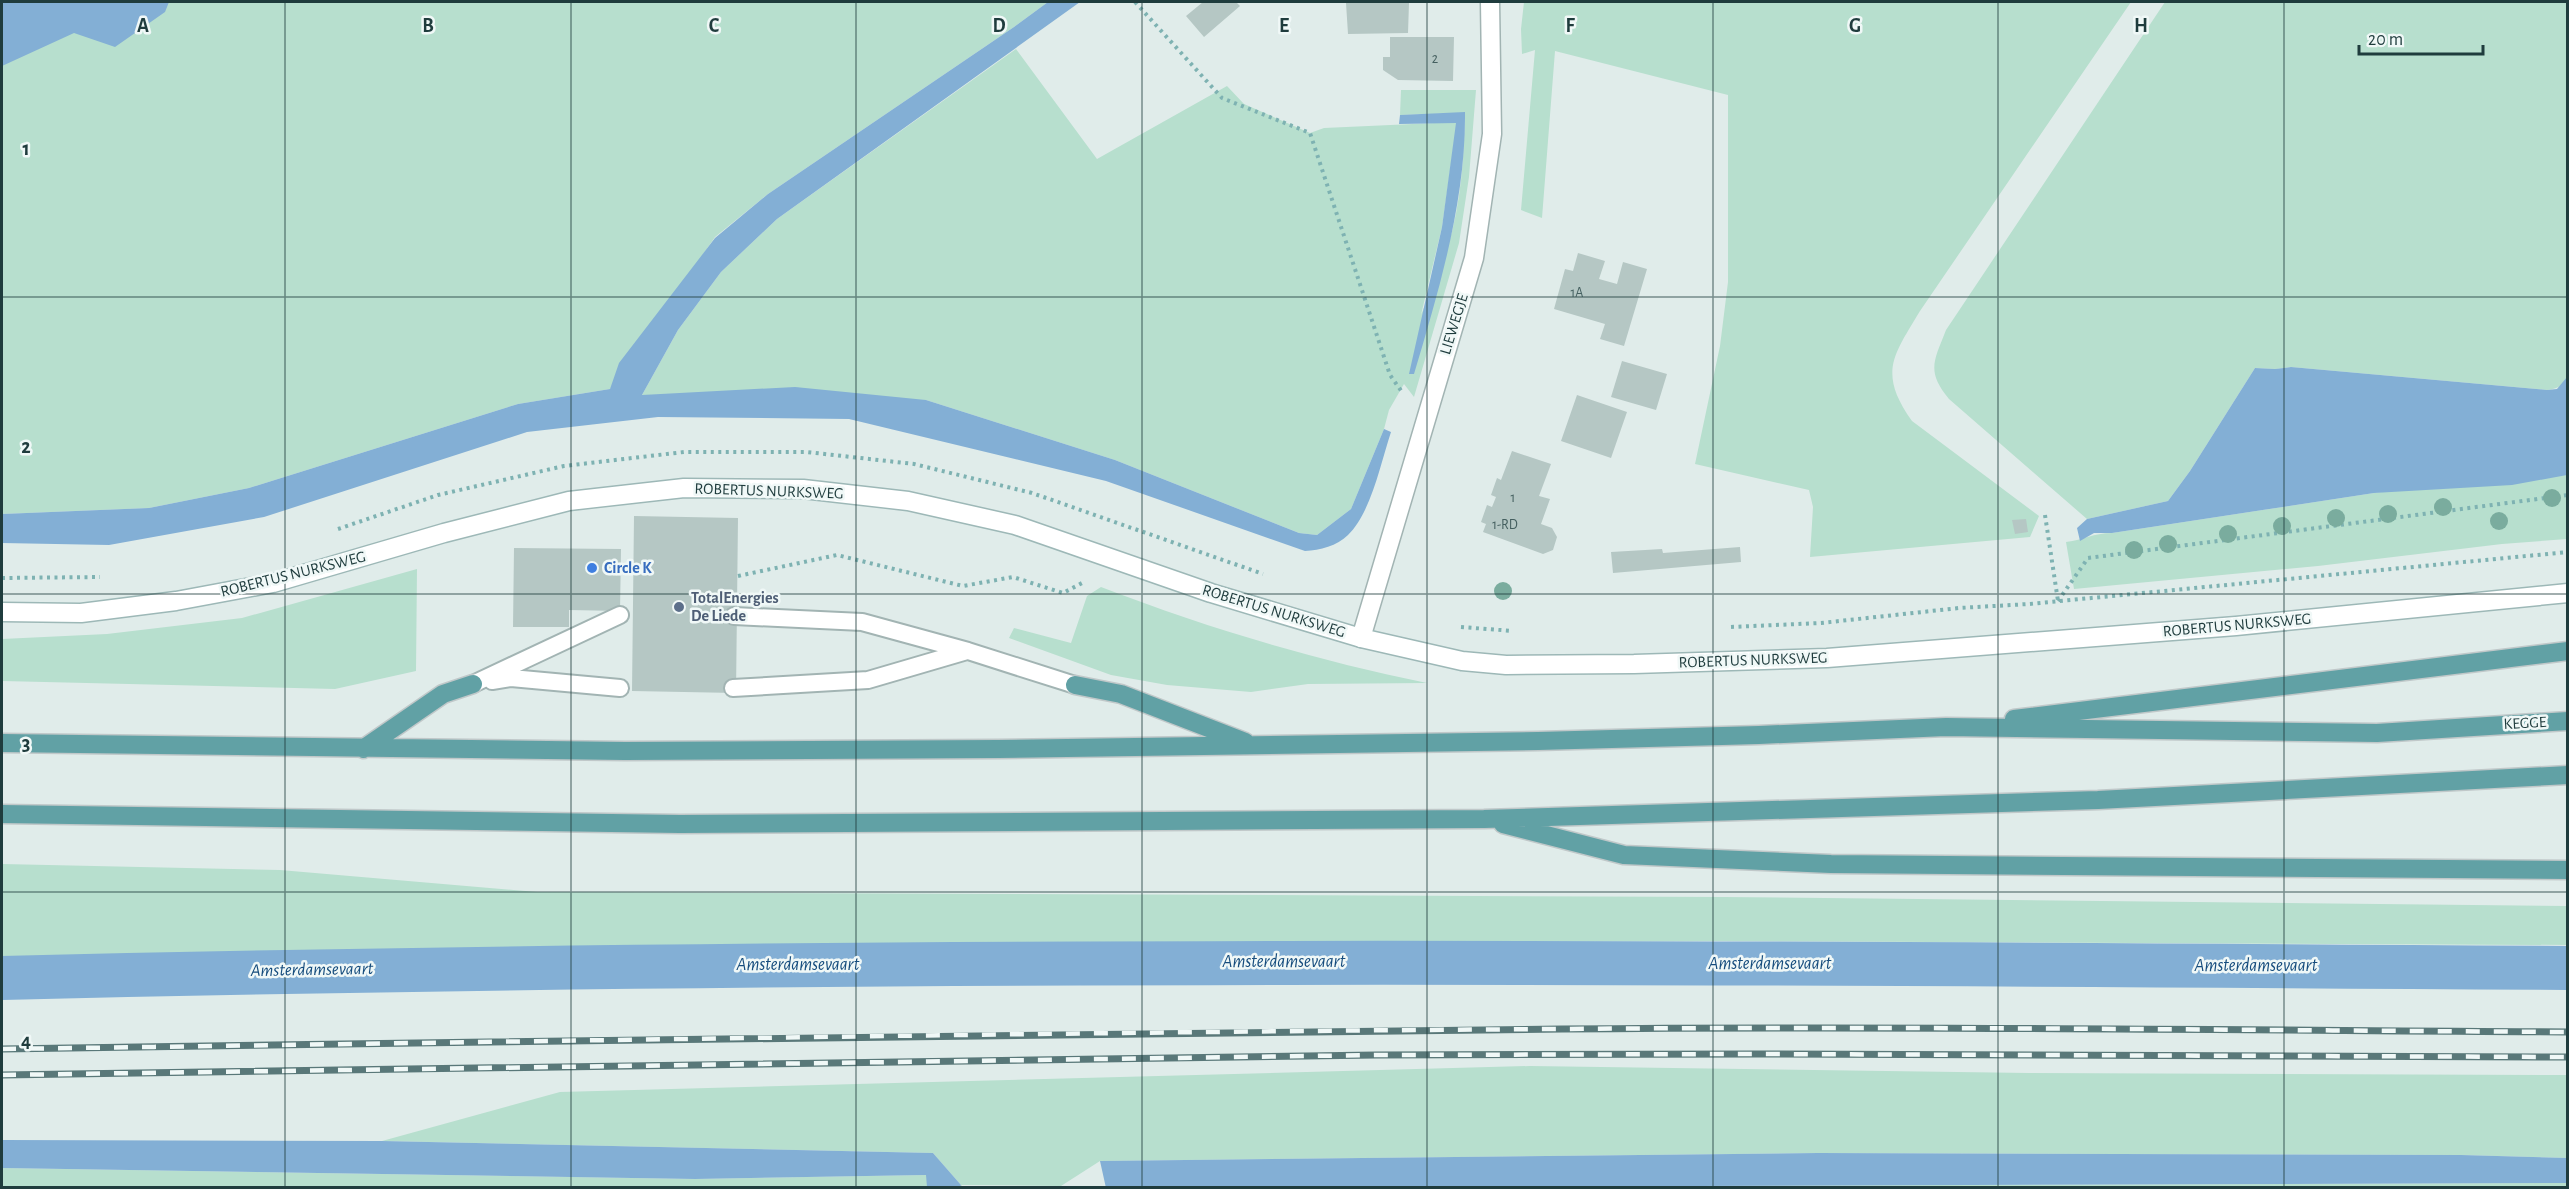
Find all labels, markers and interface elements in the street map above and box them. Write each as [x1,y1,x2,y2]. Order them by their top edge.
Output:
text: A [137,16,149,36]
text: B [422,16,434,36]
text: C [709,16,720,36]
text: D [992,16,1006,36]
text: E [1279,16,1289,36]
text: F [1565,16,1575,36]
text: G [1849,16,1861,36]
text: H [2134,16,2148,36]
scale bar [2359,18,2484,56]
text: 20 m [2368,31,2403,49]
house number: 2 [1432,52,1438,66]
text: 1 [22,139,30,159]
house number: 1A [1571,286,1583,300]
street label: LIEWEGJE [1437,291,1471,356]
text: 2 [21,437,31,457]
street label: ROBERTUS NURKSWEG [694,480,844,502]
house number: 1 [1511,491,1515,505]
house number: 1-RD [1492,518,1518,532]
street label: ROBERTUS NURKSWEG [219,548,367,600]
place label: Circle K [604,560,652,576]
marker: Circle K [585,561,599,575]
street label: ROBERTUS NURKSWEG [1200,582,1348,640]
place label: TotalEnergies De Liede [691,590,779,624]
marker: TotalEnergies De Liede [672,600,686,614]
street label: ROBERTUS NURKSWEG [2162,611,2312,639]
street label: ROBERTUS NURKSWEG [1678,649,1828,671]
street label: KEGGE [2503,714,2547,732]
text: 3 [22,734,30,754]
water label: Amsterdamsevaart [1222,953,1345,971]
water label: Amsterdamsevaart [1708,955,1831,973]
water label: Amsterdamsevaart [736,956,859,974]
water label: Amsterdamsevaart [2194,957,2317,975]
water label: Amsterdamsevaart [249,960,374,980]
text: 4 [21,1031,31,1051]

